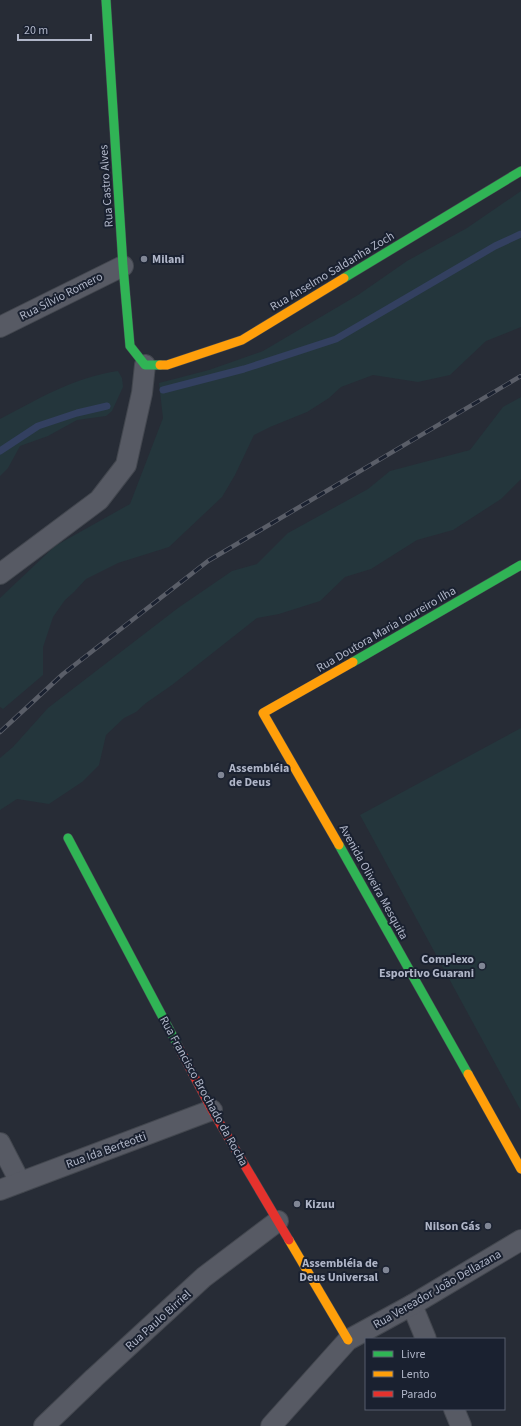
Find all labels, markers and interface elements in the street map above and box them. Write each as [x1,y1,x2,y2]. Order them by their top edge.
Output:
scale bar [18,16,91,42]
text: 20 m [24,22,48,39]
street label: Rua Castro Alves [95,144,118,228]
street label: Rua Anselmo Saldanha Zoch [267,228,398,315]
place label: Milani [152,251,184,268]
marker: Milani [139,254,149,264]
street label: Rua Sílvio Romero [17,268,106,325]
street label: Rua Doutora Maria Loureiro Ilha [313,582,459,676]
place label: Assembléia de Deus [228,760,289,791]
marker: Assembléia de Deus [216,770,226,780]
street label: Avenida Oliveira Mesquita [335,822,412,943]
place label: Complexo Esportivo Guarani [379,951,474,982]
marker: Complexo Esportivo Guarani [477,961,487,971]
street label: Rua Francisco Brochado da Rocha [155,1013,252,1169]
street label: Rua Ida Berteotti [64,1128,149,1173]
place label: Kizuu [305,1196,335,1213]
marker: Kizuu [292,1199,302,1209]
place label: Nilson Gás [425,1218,480,1235]
marker: Nilson Gás [483,1221,493,1231]
street label: Rua Vereador João Dellazana [370,1246,504,1333]
place label: Assembléia de Deus Universal [299,1255,379,1286]
marker: Assembléia de Deus Universal [381,1265,391,1275]
street label: Rua Paulo Birriel [122,1286,195,1354]
legend [365,1338,505,1410]
text: Livre [401,1346,425,1363]
text: Lento [401,1366,430,1383]
text: Parado [401,1386,436,1403]

